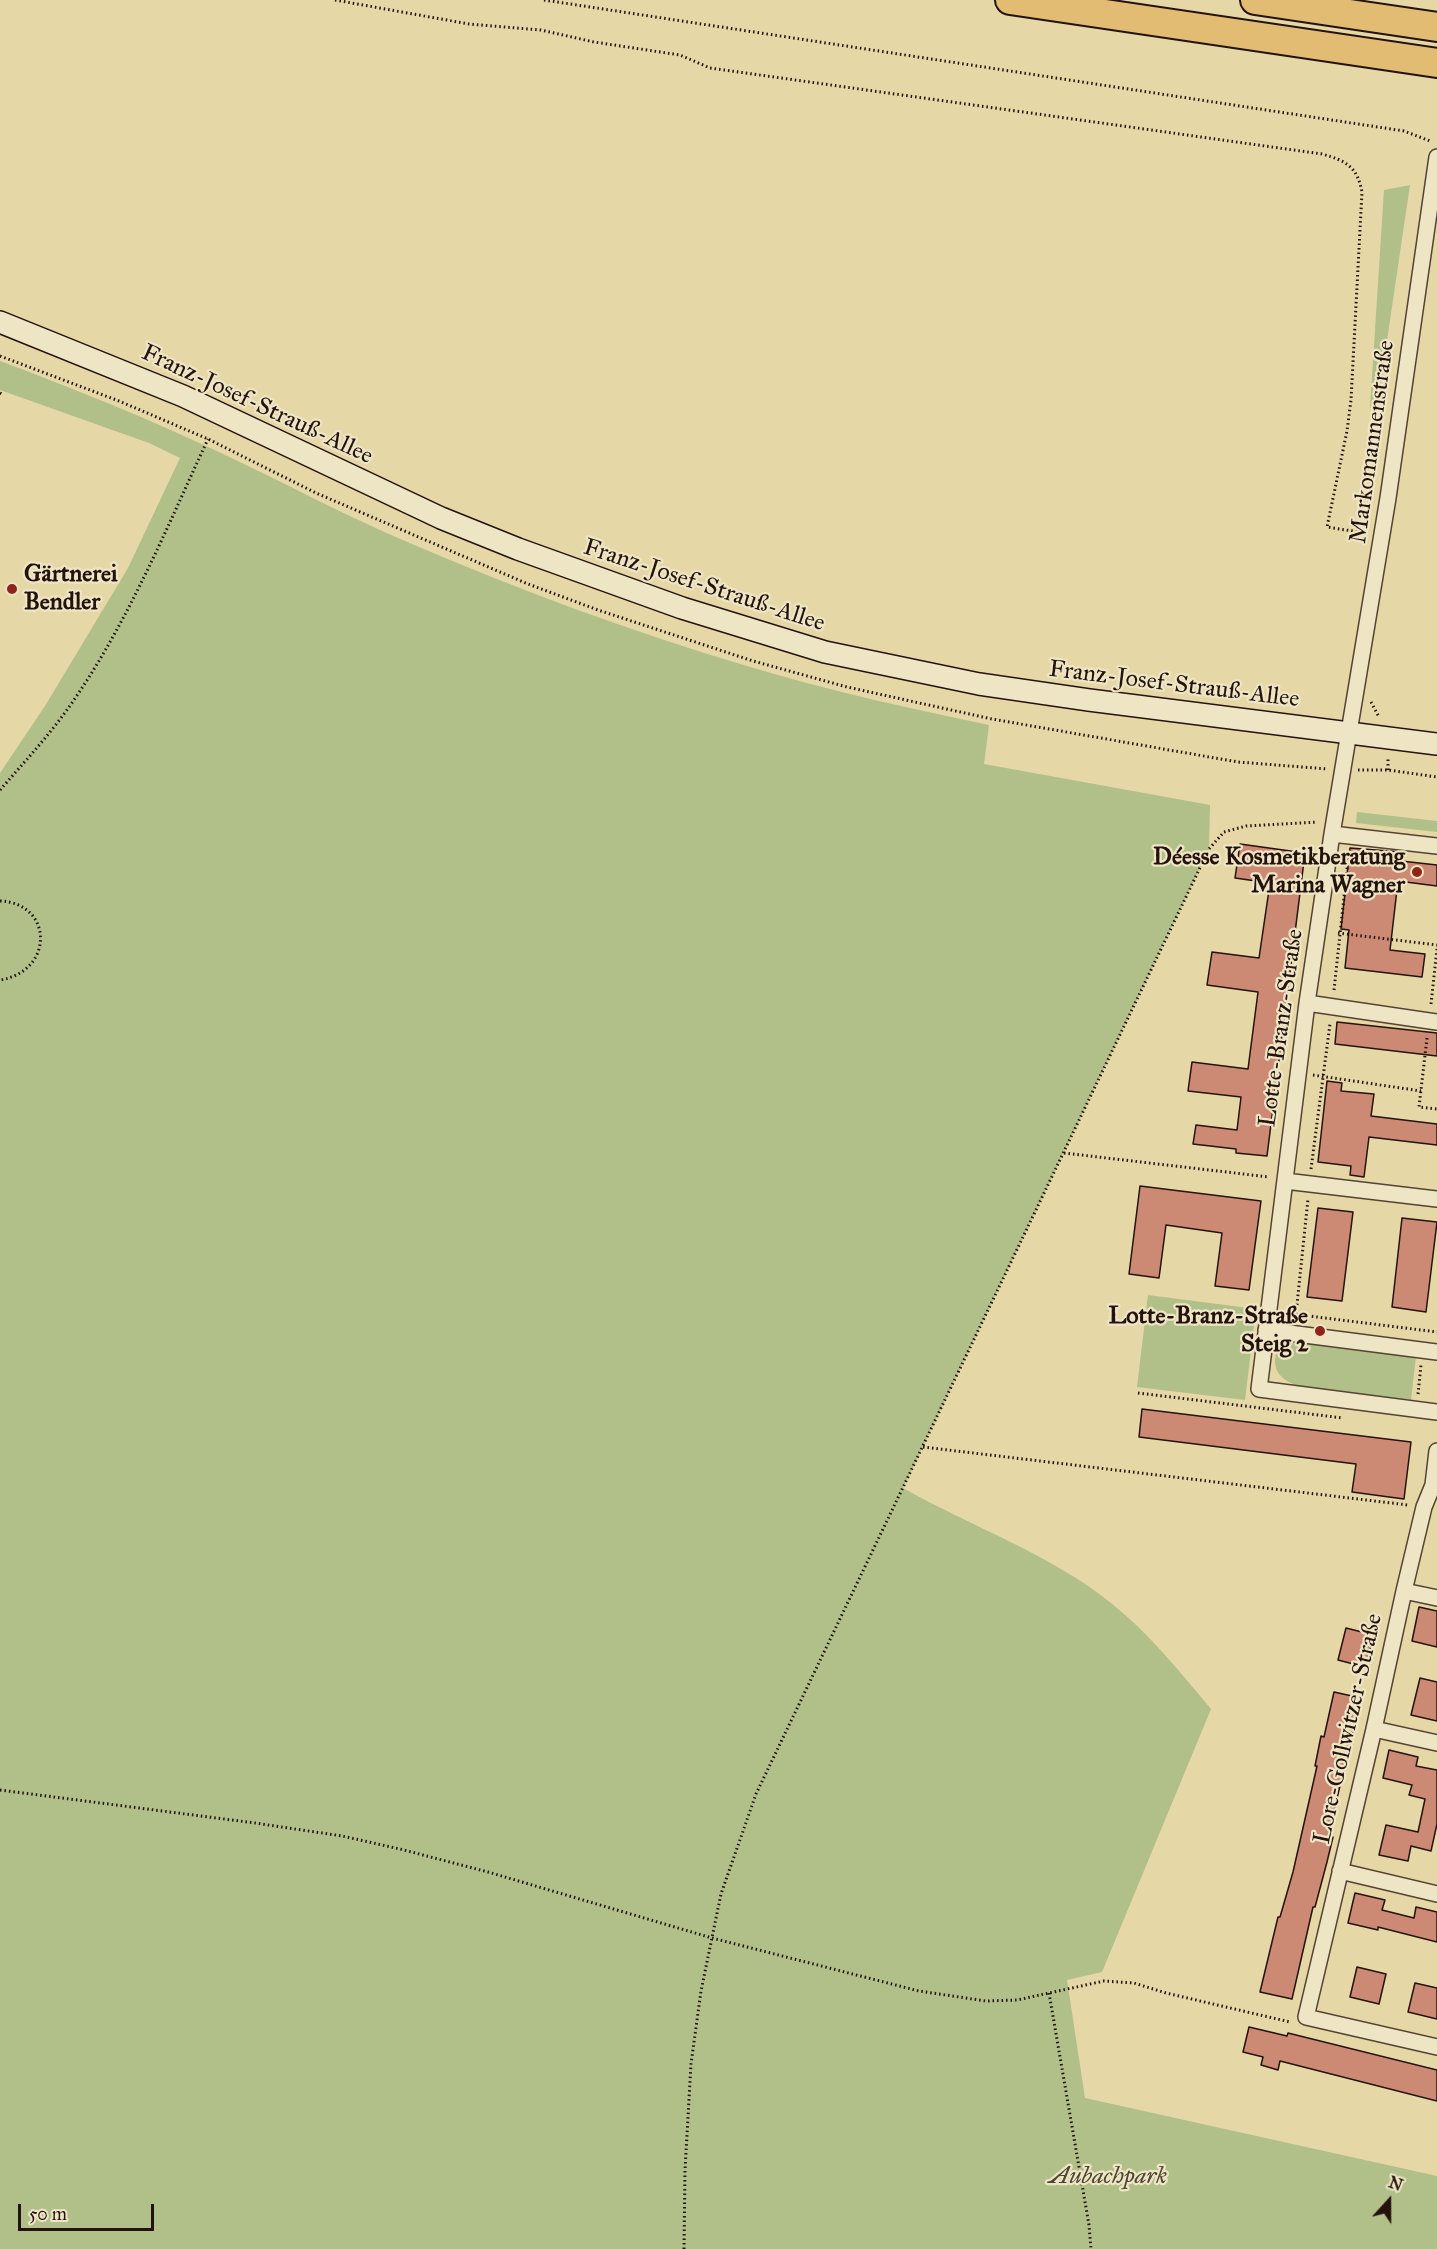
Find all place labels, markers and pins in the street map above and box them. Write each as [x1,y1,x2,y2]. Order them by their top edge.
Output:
place label: Gärtnerei Bendler [24,561,118,617]
marker: Gärtnerei Bendler [5,582,19,596]
place label: Déesse Kosmetikberatung Marina Wagner [1153,844,1405,900]
marker: Déesse Kosmetikberatung Marina Wagner [1410,865,1424,879]
place label: Lotte-Branz-Straße Steig 2 [1108,1303,1308,1359]
marker: Lotte-Branz-Straße Steig 2 [1313,1324,1327,1338]

